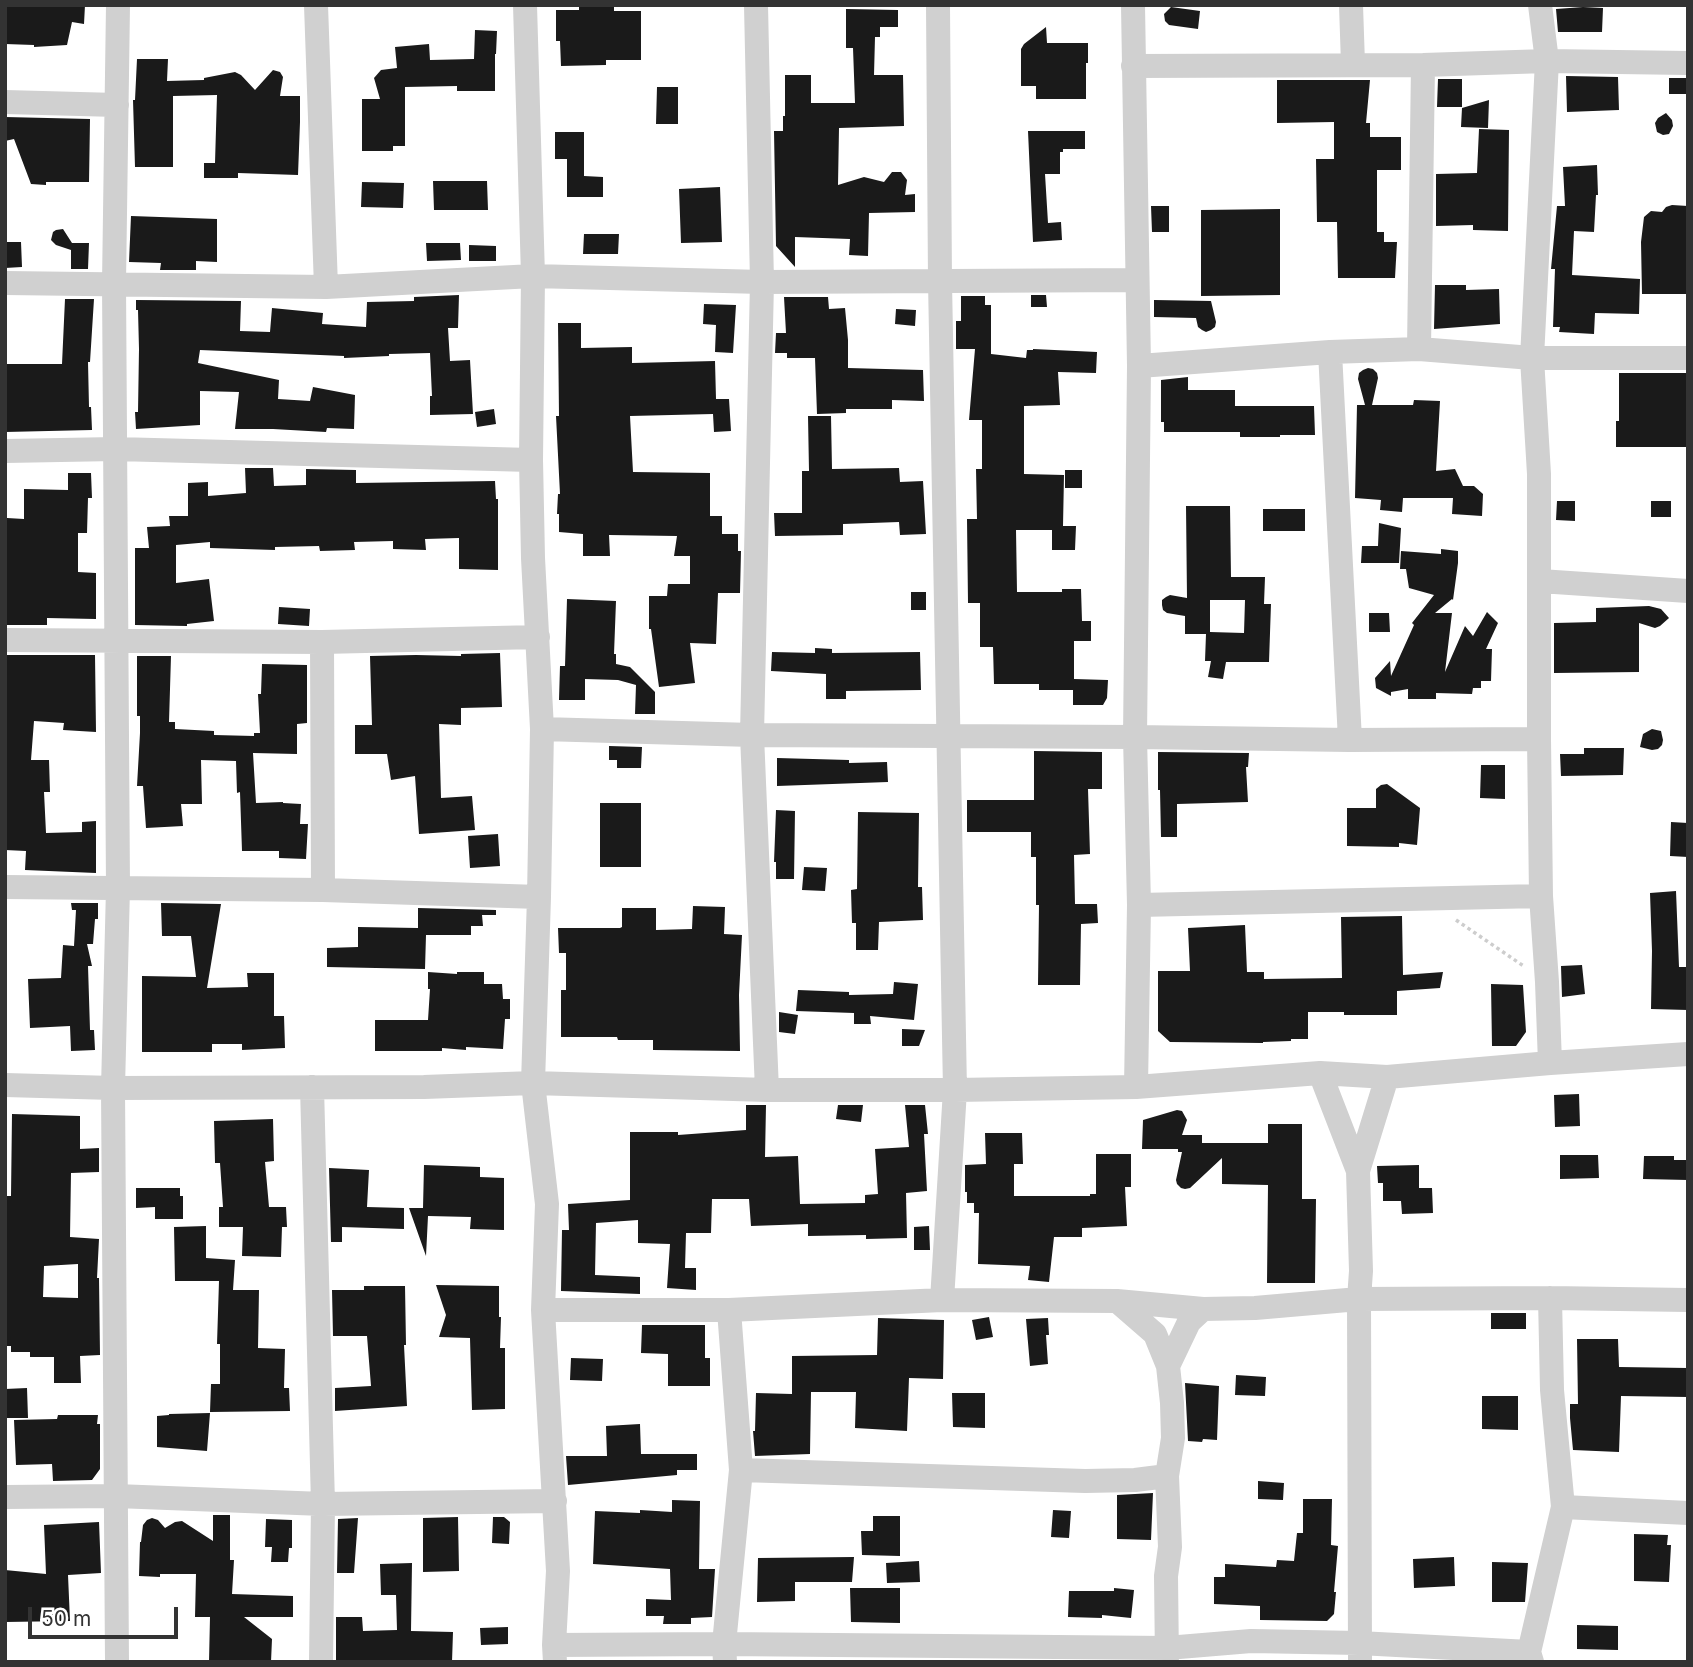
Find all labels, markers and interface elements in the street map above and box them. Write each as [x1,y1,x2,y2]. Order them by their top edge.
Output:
scale bar [32,1594,182,1638]
text: 50 m [41,1606,91,1631]

